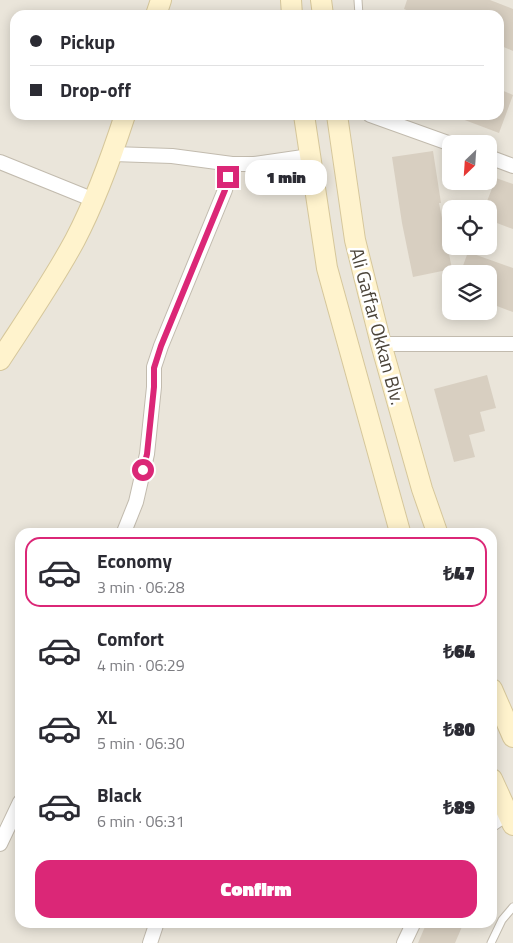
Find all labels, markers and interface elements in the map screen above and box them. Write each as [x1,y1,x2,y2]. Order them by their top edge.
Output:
text: Pickup [60,27,115,56]
text: Drop-off [60,75,131,104]
north arrow [442,135,498,190]
map controls [442,135,497,320]
callout: 1 min [246,160,328,194]
text: 1 min [266,165,306,189]
route end [217,166,239,188]
button: locate [442,200,497,255]
street label: Ali Gaffar Okkan Blv. [343,244,413,408]
button: layers [442,265,497,320]
route start [132,459,154,481]
text: Economy [97,546,172,575]
icon: car [37,550,82,595]
text: ₺47 [443,558,475,587]
text: 3 min · 06:28 [97,575,185,599]
text: Comfort [97,624,164,653]
icon: car [37,628,82,673]
text: ₺64 [443,636,475,665]
text: 4 min · 06:29 [97,653,185,677]
text: XL [97,702,117,731]
icon: car [37,706,82,751]
text: ₺80 [443,714,475,743]
text: 5 min · 06:30 [97,731,185,755]
text: Black [97,780,142,809]
icon: car [37,784,82,829]
text: ₺89 [443,792,475,821]
text: 6 min · 06:31 [97,809,185,833]
button: Confirm [35,860,477,918]

